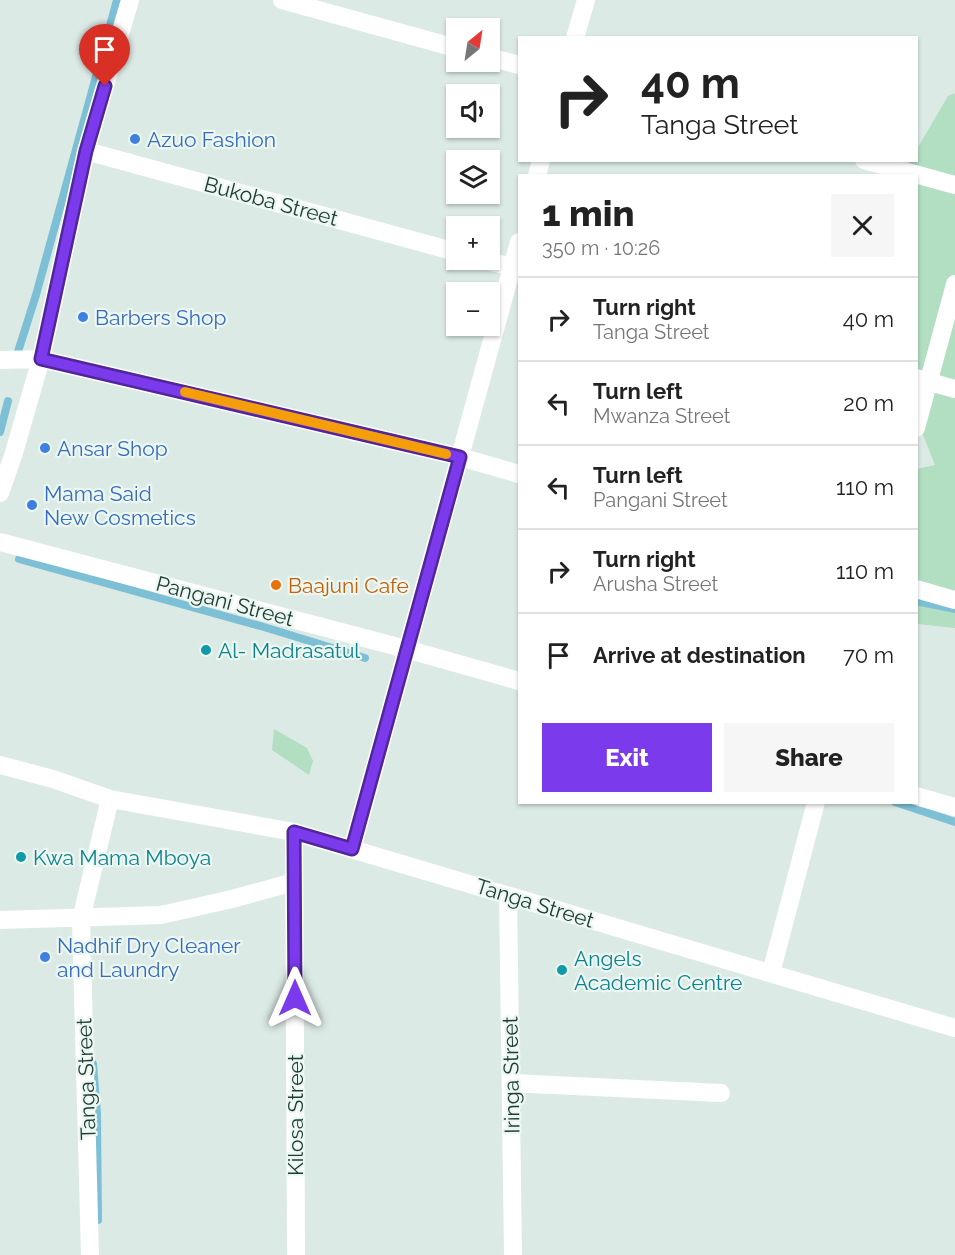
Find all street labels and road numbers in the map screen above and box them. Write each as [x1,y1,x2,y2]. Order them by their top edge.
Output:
street label: Bukoba Street [201,171,341,231]
street label: Pangani Street [153,571,297,631]
street label: Tanga Street [473,873,597,933]
street label: Iringa Street [497,1016,525,1134]
street label: Tanga Street [71,1017,101,1141]
street label: Kilosa Street [283,1054,308,1176]

